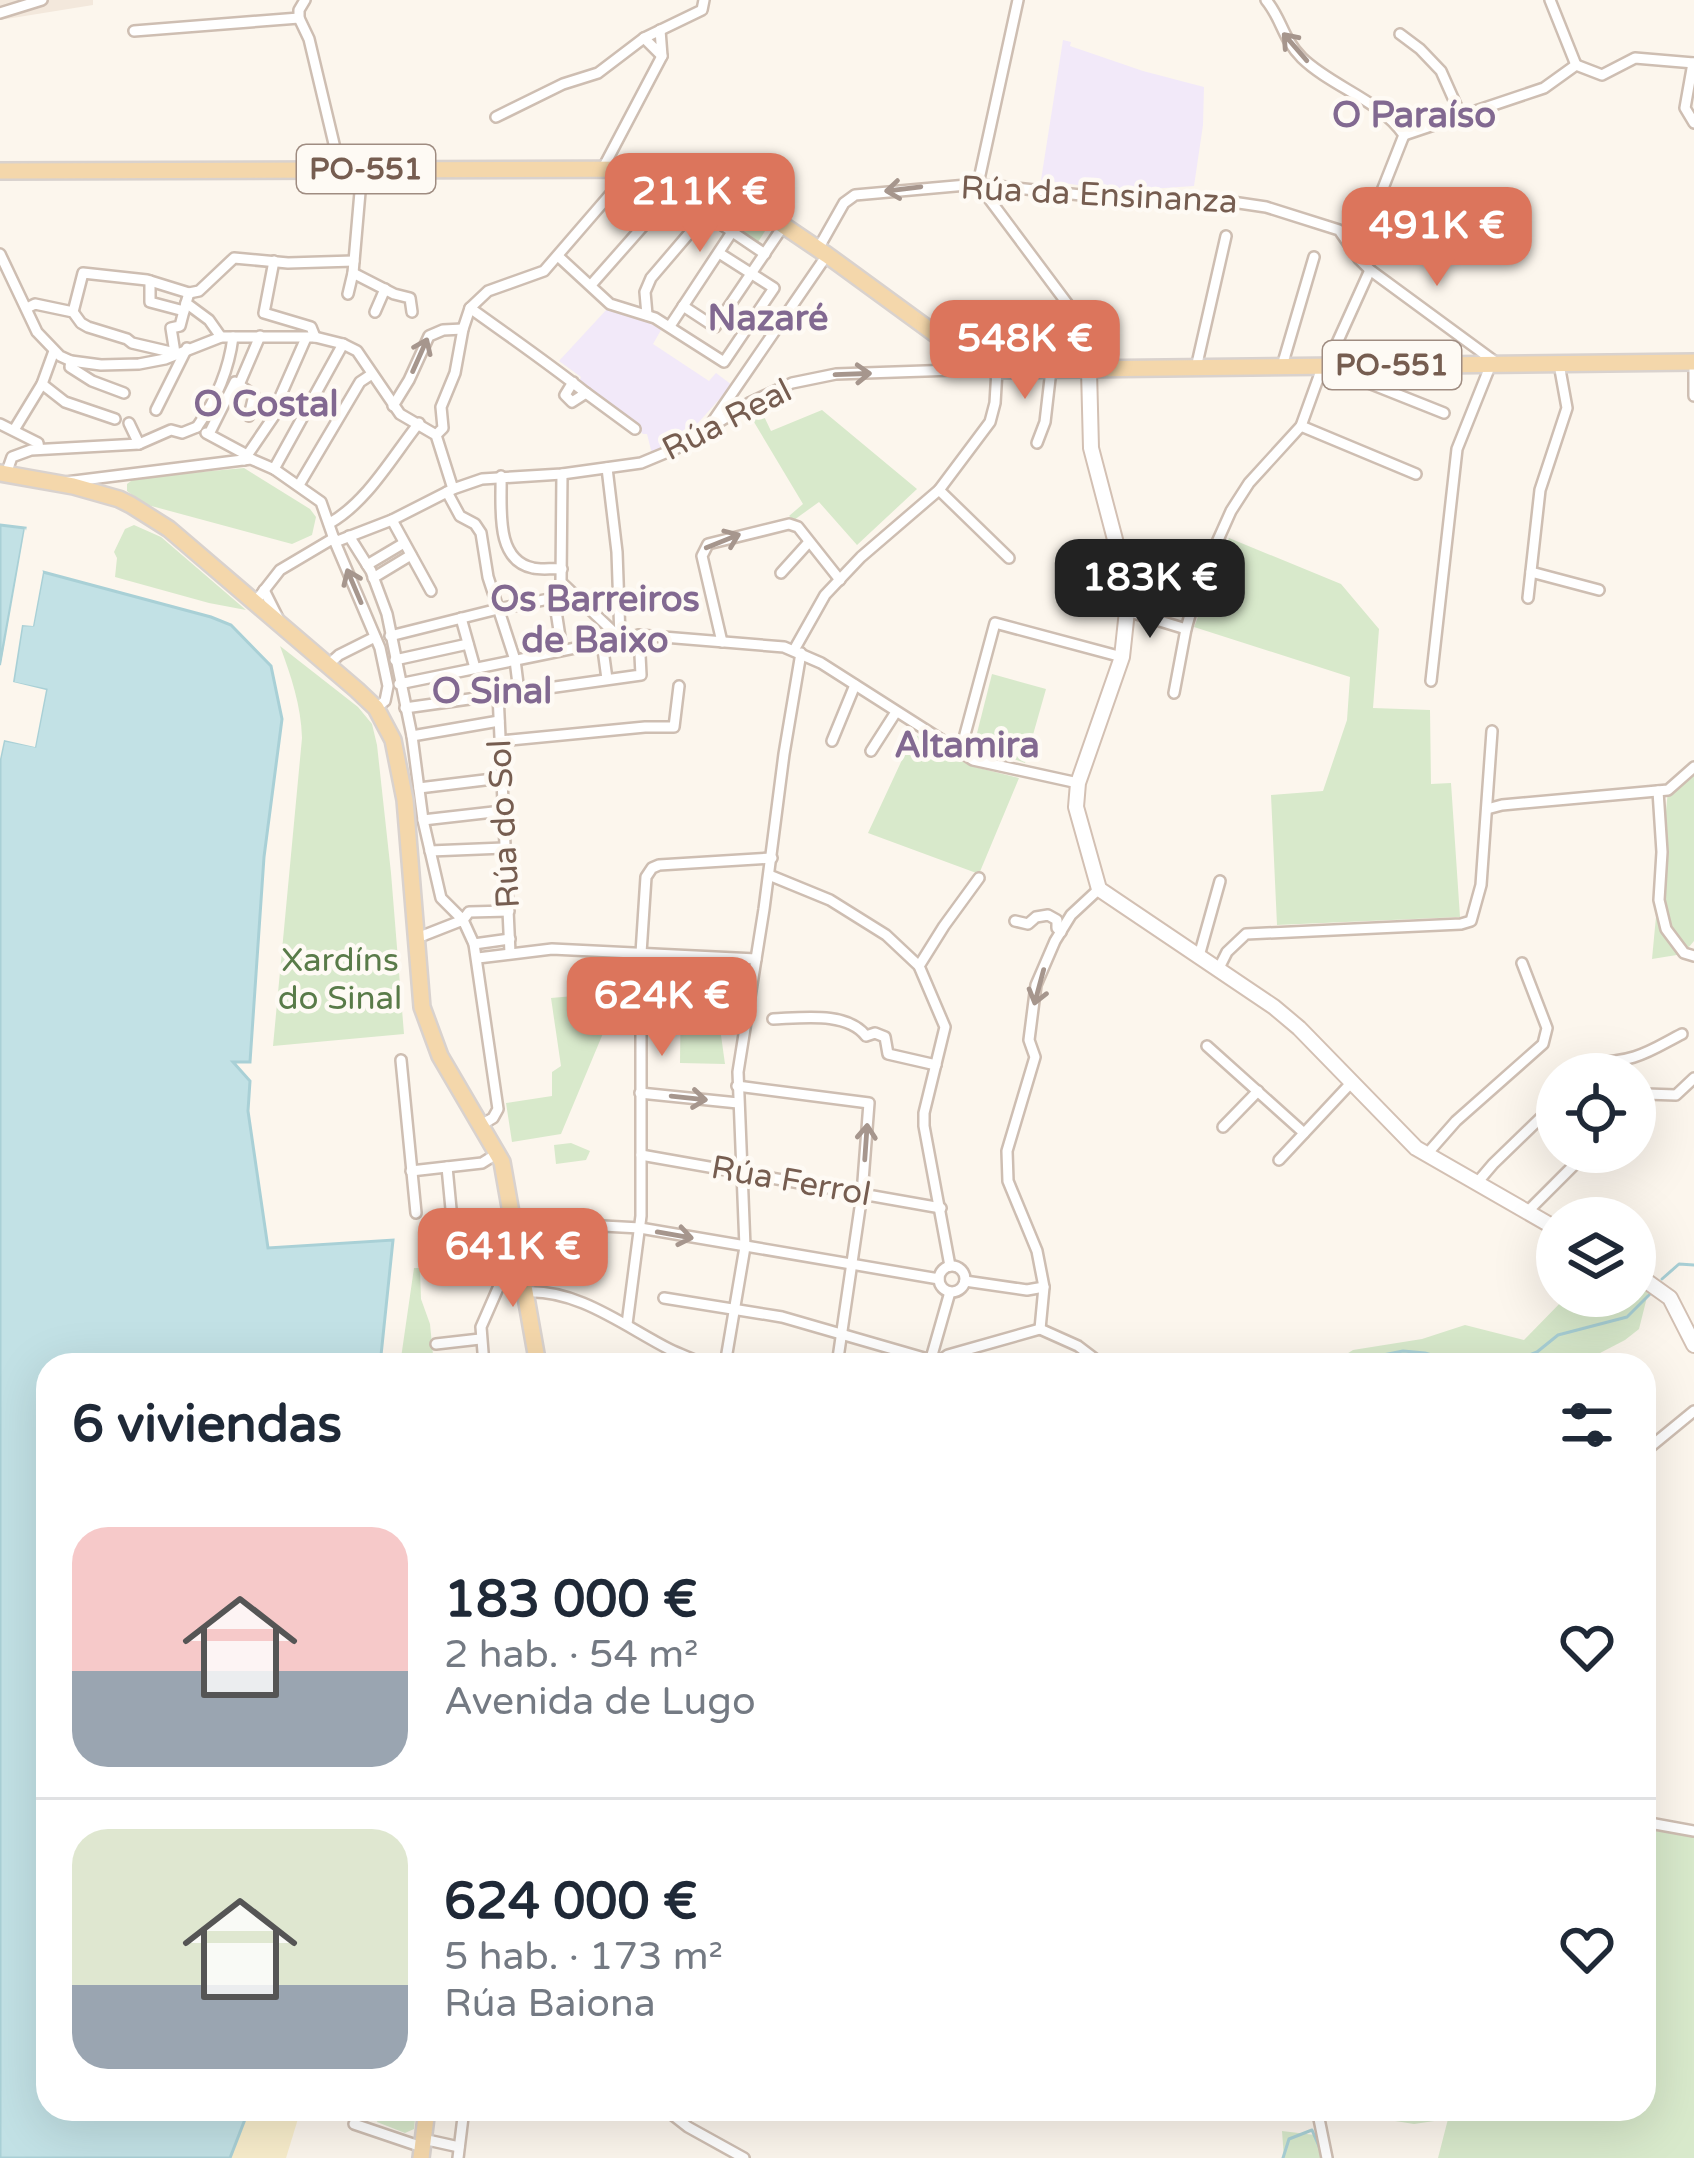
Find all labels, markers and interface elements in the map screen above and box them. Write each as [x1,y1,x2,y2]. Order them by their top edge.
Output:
one-way arrow [1282,33,1310,63]
district label: O Paraíso [1332,94,1496,137]
road number: PO-551 [297,145,435,193]
pin: 211K € [602,153,798,255]
text: 211K € [632,168,768,215]
street label: Rúa da Ensinanza [959,168,1239,222]
one-way arrow [884,179,923,201]
pin: 491K € [1339,187,1535,289]
text: 491K € [1369,202,1505,249]
district label: Nazaré [708,297,828,340]
pin: 548K € [927,300,1123,402]
text: 548K € [957,315,1093,362]
one-way arrow [411,338,433,374]
road number: PO-551 [1323,341,1461,389]
one-way arrow [833,362,872,385]
street label: Rúa Real [656,371,798,469]
district label: O Costal [193,383,339,426]
one-way arrow [704,529,741,551]
pin: 183K € [1052,539,1248,641]
text: 183K € [1082,554,1218,601]
one-way arrow [341,569,363,605]
district label: Os Barreiros de Baixo [490,578,700,662]
district label: O Sinal [432,670,552,713]
district label: Altamira [894,724,1040,767]
street label: Rúa do Sol [480,739,528,909]
park label: Xardíns do Sinal [278,941,402,1018]
pin: 624K € [564,957,760,1059]
one-way arrow [1026,967,1048,1005]
text: 624K € [594,972,730,1019]
map controls [1536,1053,1656,1317]
button: locate [1536,1053,1656,1173]
one-way arrow [669,1087,708,1110]
one-way arrow [855,1123,878,1162]
street label: Rúa Ferrol [708,1148,874,1214]
button: layers [1536,1197,1656,1317]
pin: 641K € [415,1208,611,1310]
text: 641K € [445,1223,581,1270]
one-way arrow [655,1224,694,1247]
icon: filters [1554,1392,1620,1458]
text: 6 viviendas [72,1394,342,1456]
text: 183 000 € [444,1569,697,1631]
icon: home [168,1575,312,1719]
icon: heart [1554,1614,1620,1680]
text: 2 hab. · 54 m² [444,1631,698,1678]
text: Avenida de Lugo [444,1678,756,1725]
text: 624 000 € [444,1871,697,1933]
icon: home [168,1877,312,2021]
icon: heart [1554,1916,1620,1982]
text: 5 hab. · 173 m² [444,1933,723,1980]
text: Rúa Baiona [444,1980,656,2027]

